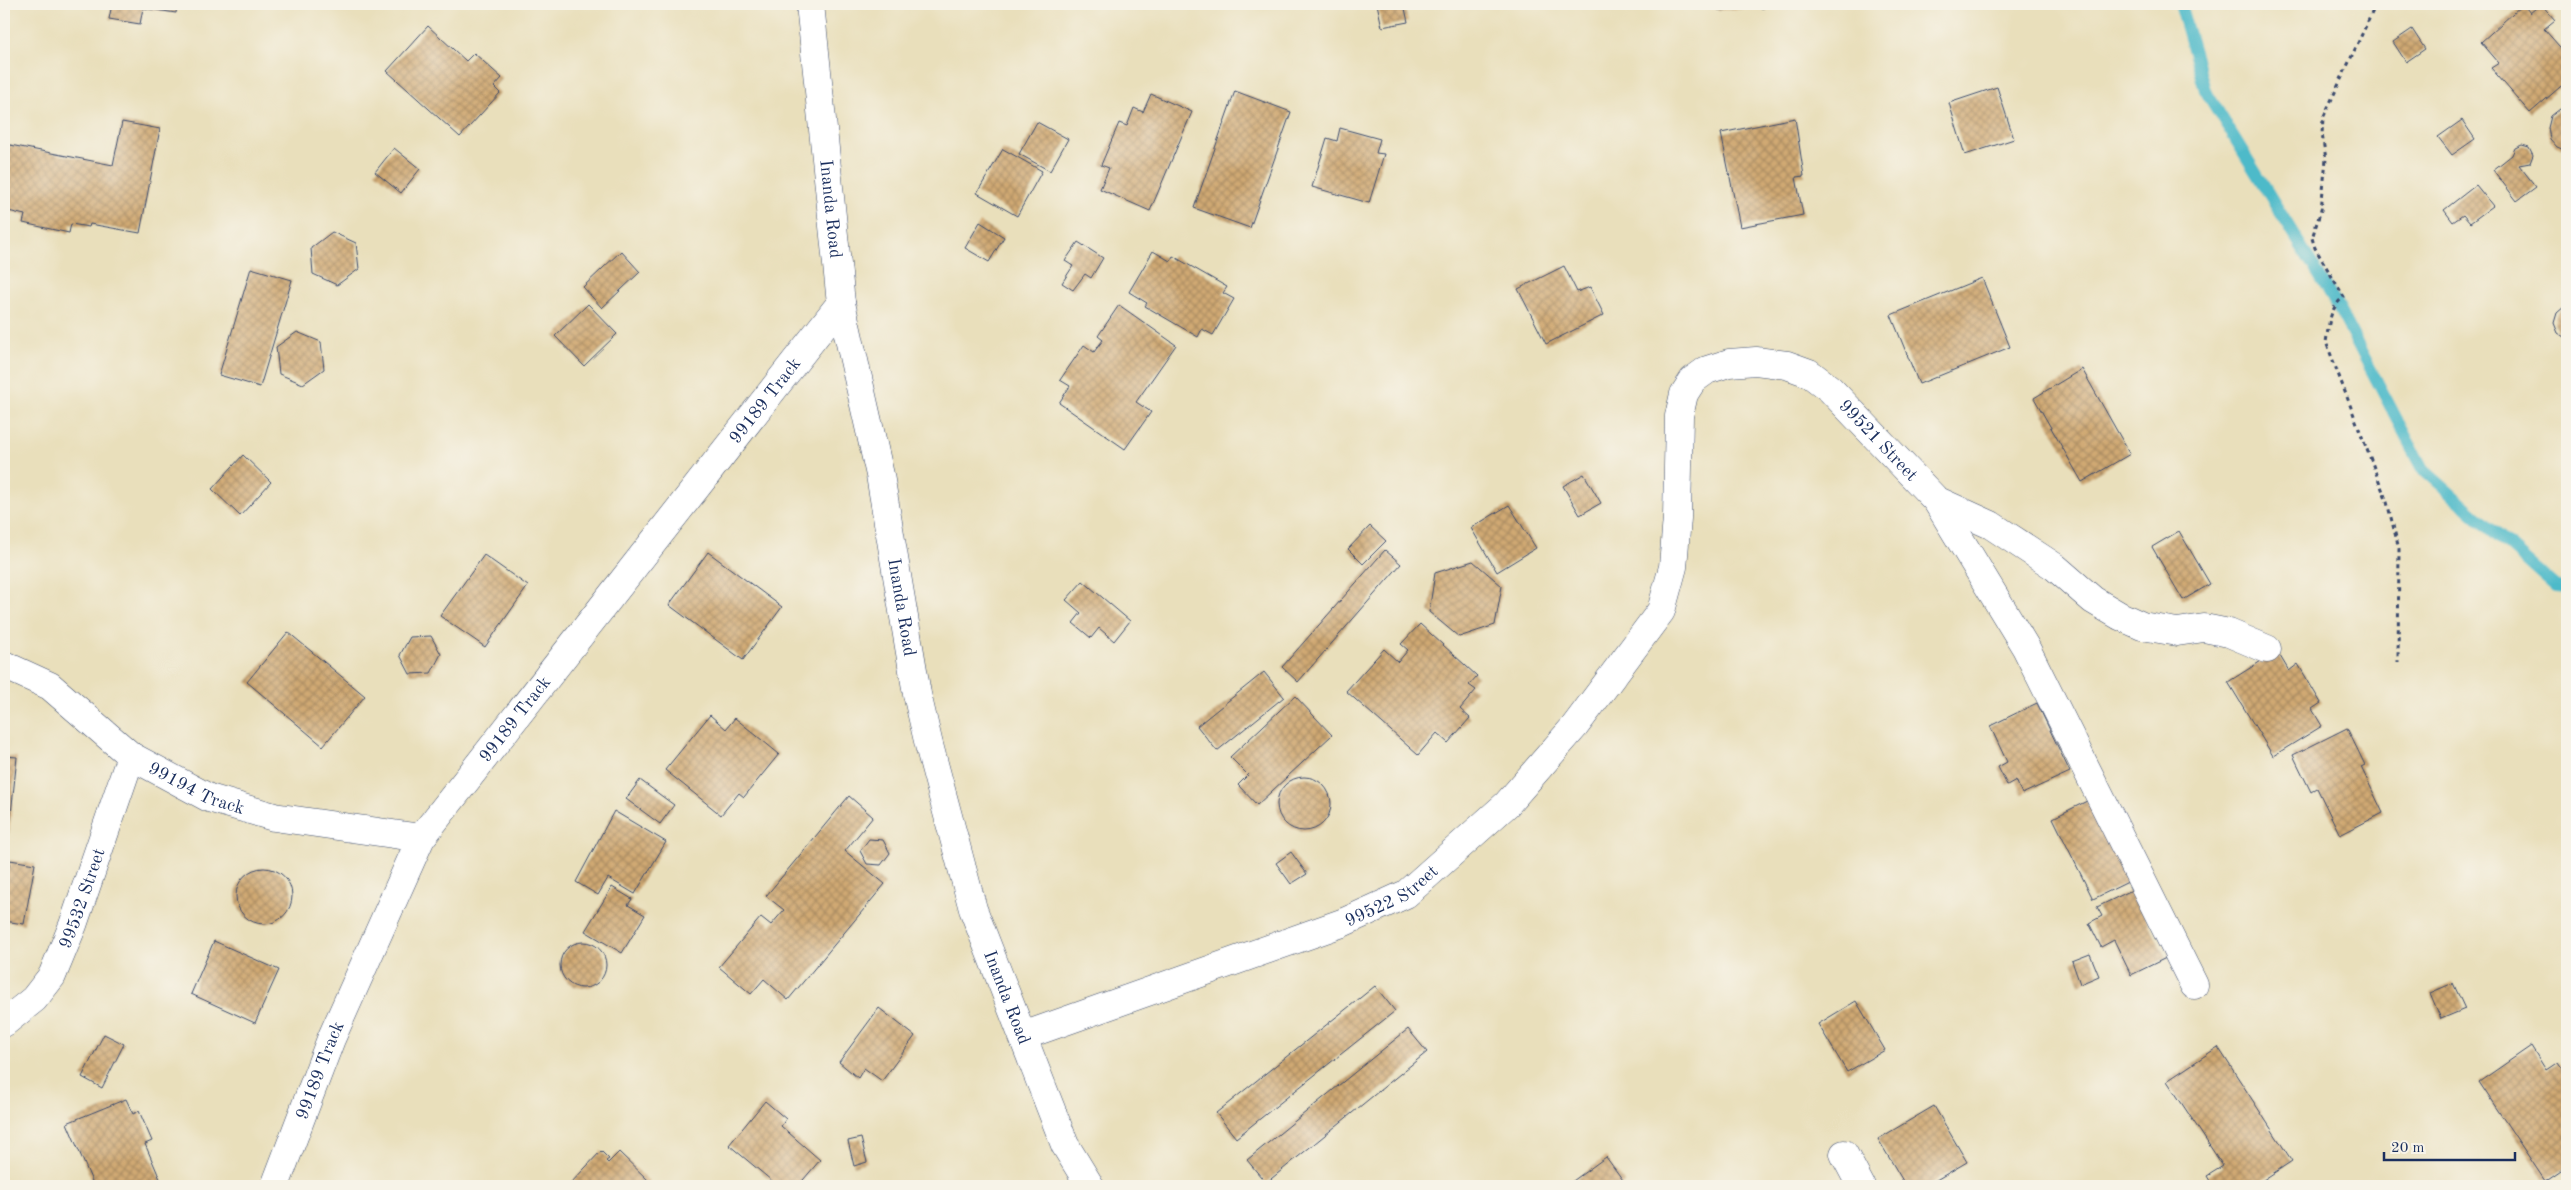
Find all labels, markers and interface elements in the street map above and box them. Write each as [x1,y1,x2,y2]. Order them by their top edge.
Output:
street label: Inanda Road [816,159,844,259]
street label: 99189 Track [726,355,804,447]
street label: 99521 Street [1835,396,1921,485]
street label: Inanda Road [884,557,918,658]
street label: 99189 Track [476,673,554,766]
street label: 99194 Track [145,759,246,818]
street label: 99532 Street [56,846,109,951]
street label: 99522 Street [1342,862,1442,930]
street label: Inanda Road [980,948,1033,1047]
street label: 99189 Track [293,1019,348,1122]
scale bar [2384,1130,2515,1162]
text: 20 m [2391,1141,2425,1156]

